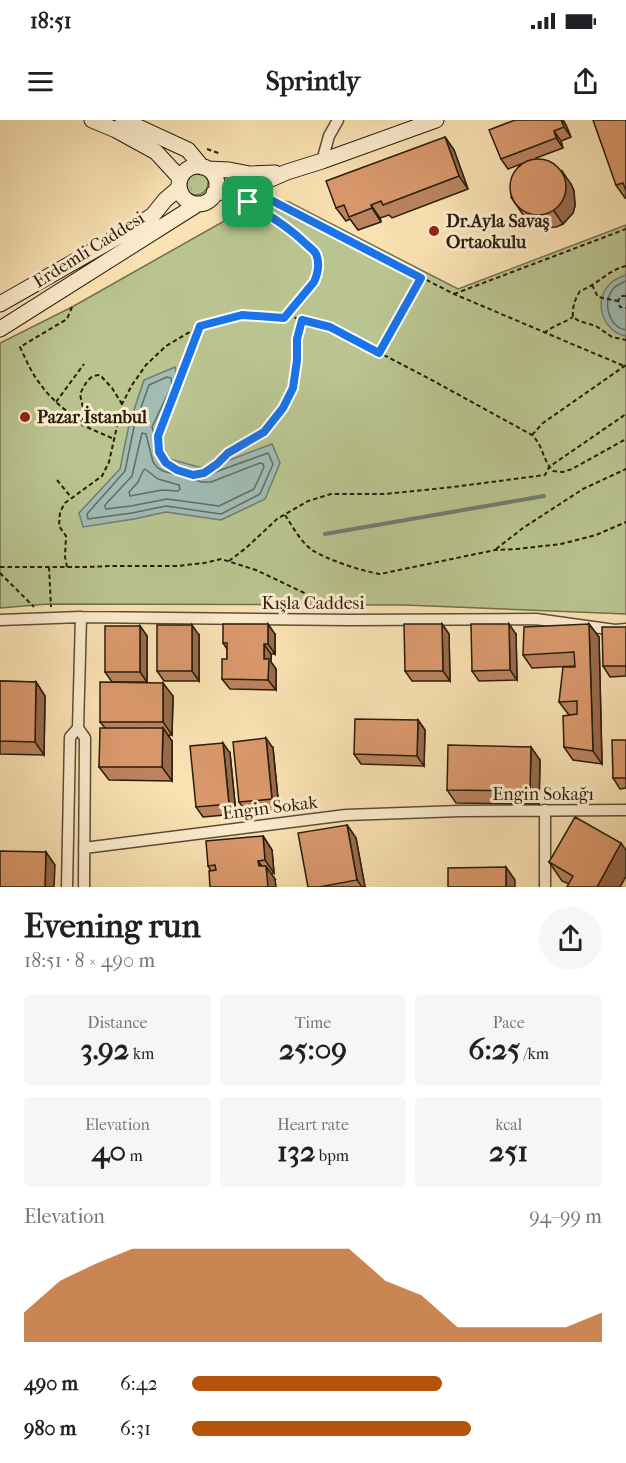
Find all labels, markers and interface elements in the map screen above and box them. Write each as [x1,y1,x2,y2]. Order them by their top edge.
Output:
text: 18:51 [30,8,72,34]
icon: menu [24,65,57,98]
text: Sprintly [266,65,360,97]
icon: share [569,65,602,98]
pin [222,176,273,227]
icon: arrive [231,185,264,218]
street label: Erdemli Caddesi [30,207,149,293]
place label: Dr.Ayla Savaş Ortaokulu [446,211,550,253]
marker: Dr.Ayla Savaş Ortaokulu [427,224,441,238]
place label: Pazar İstanbul [37,405,148,428]
marker: Pazar İstanbul [18,410,32,424]
street label: Kışla Caddesi [261,593,365,614]
street label: Engin Sokağı [492,784,594,805]
street label: Engin Sokak [221,792,320,824]
text: Evening run [24,907,201,946]
button: share [539,907,602,970]
text: 18:51 · 8 × 490 m [24,949,155,972]
text: Distance [87,1013,147,1032]
text: Time [295,1013,331,1032]
text: Pace [493,1013,525,1032]
text: 3.92 [80,1032,129,1067]
text: 25:09 [279,1032,347,1067]
text: 6:25 [468,1032,520,1067]
text: km [129,1044,154,1063]
text: /km [520,1044,549,1063]
text: Elevation [85,1115,150,1134]
text: Heart rate [277,1115,349,1134]
text: kcal [495,1115,522,1134]
text: 40 [92,1134,126,1169]
text: 132 [277,1134,315,1169]
text: 251 [489,1134,528,1169]
text: m [126,1146,143,1165]
text: bpm [315,1146,349,1165]
text: Elevation [24,1205,105,1228]
text: 94–99 m [529,1205,602,1228]
text: 490 m [24,1372,78,1395]
text: 6:42 [120,1372,158,1395]
text: 980 m [24,1417,77,1440]
text: 6:31 [120,1417,151,1440]

